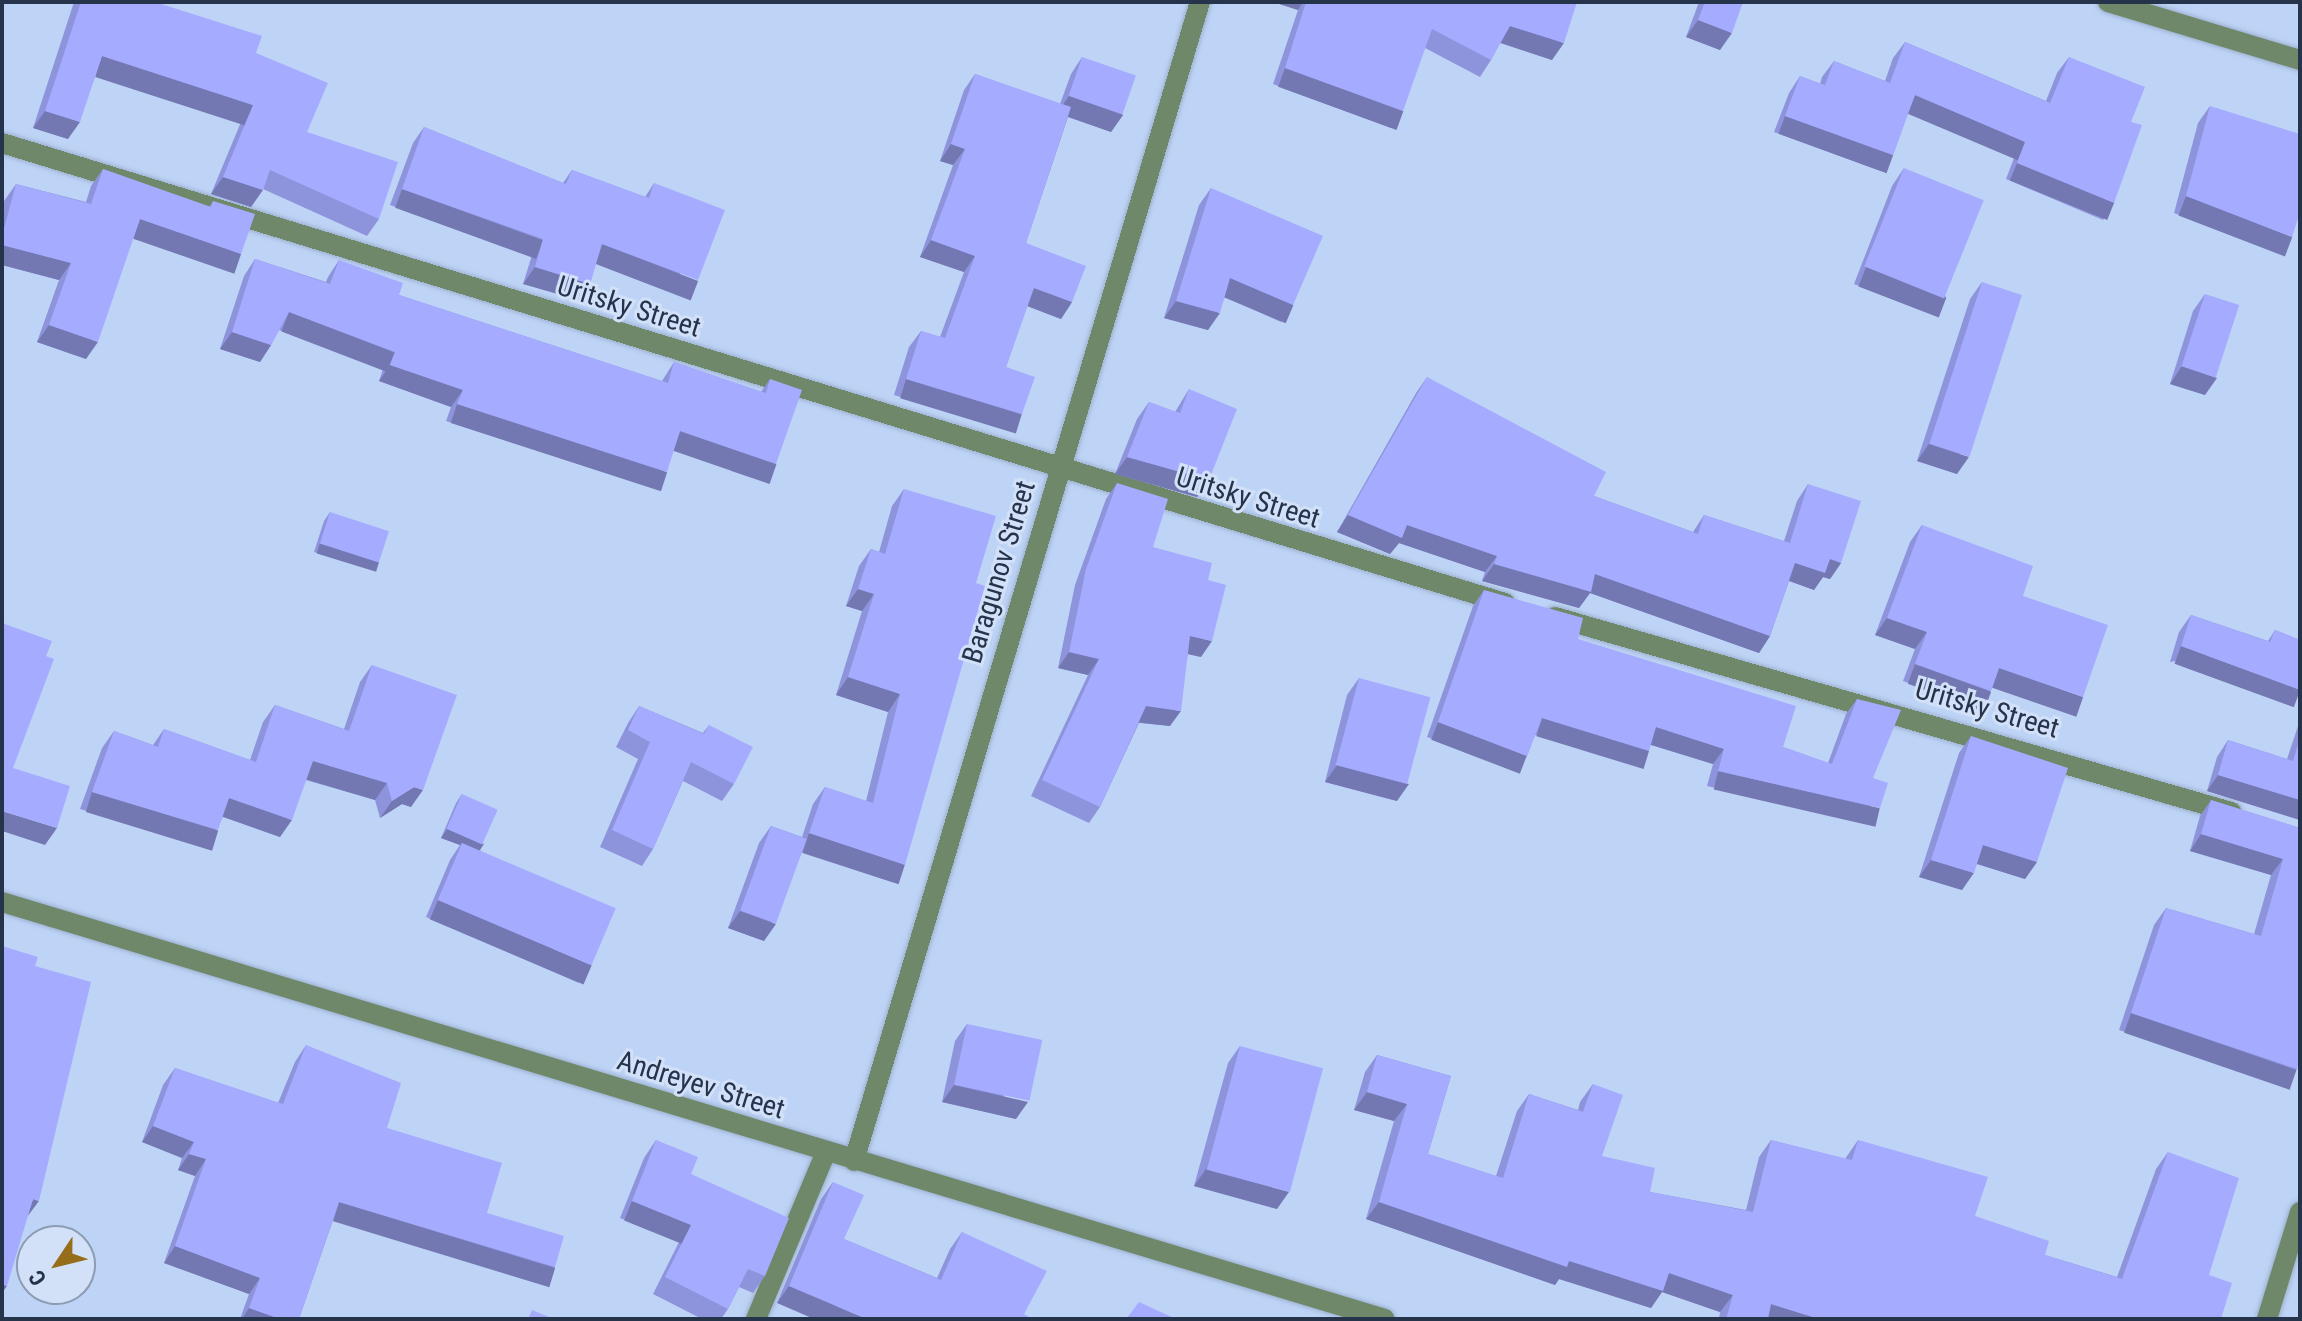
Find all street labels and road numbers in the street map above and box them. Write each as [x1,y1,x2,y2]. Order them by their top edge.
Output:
street label: Uritsky Street [553,269,705,345]
street label: Uritsky Street [1172,460,1324,536]
street label: Baragunov Street [955,477,1043,667]
street label: Uritsky Street [1911,672,2063,746]
street label: Andreyev Street [613,1044,789,1126]

